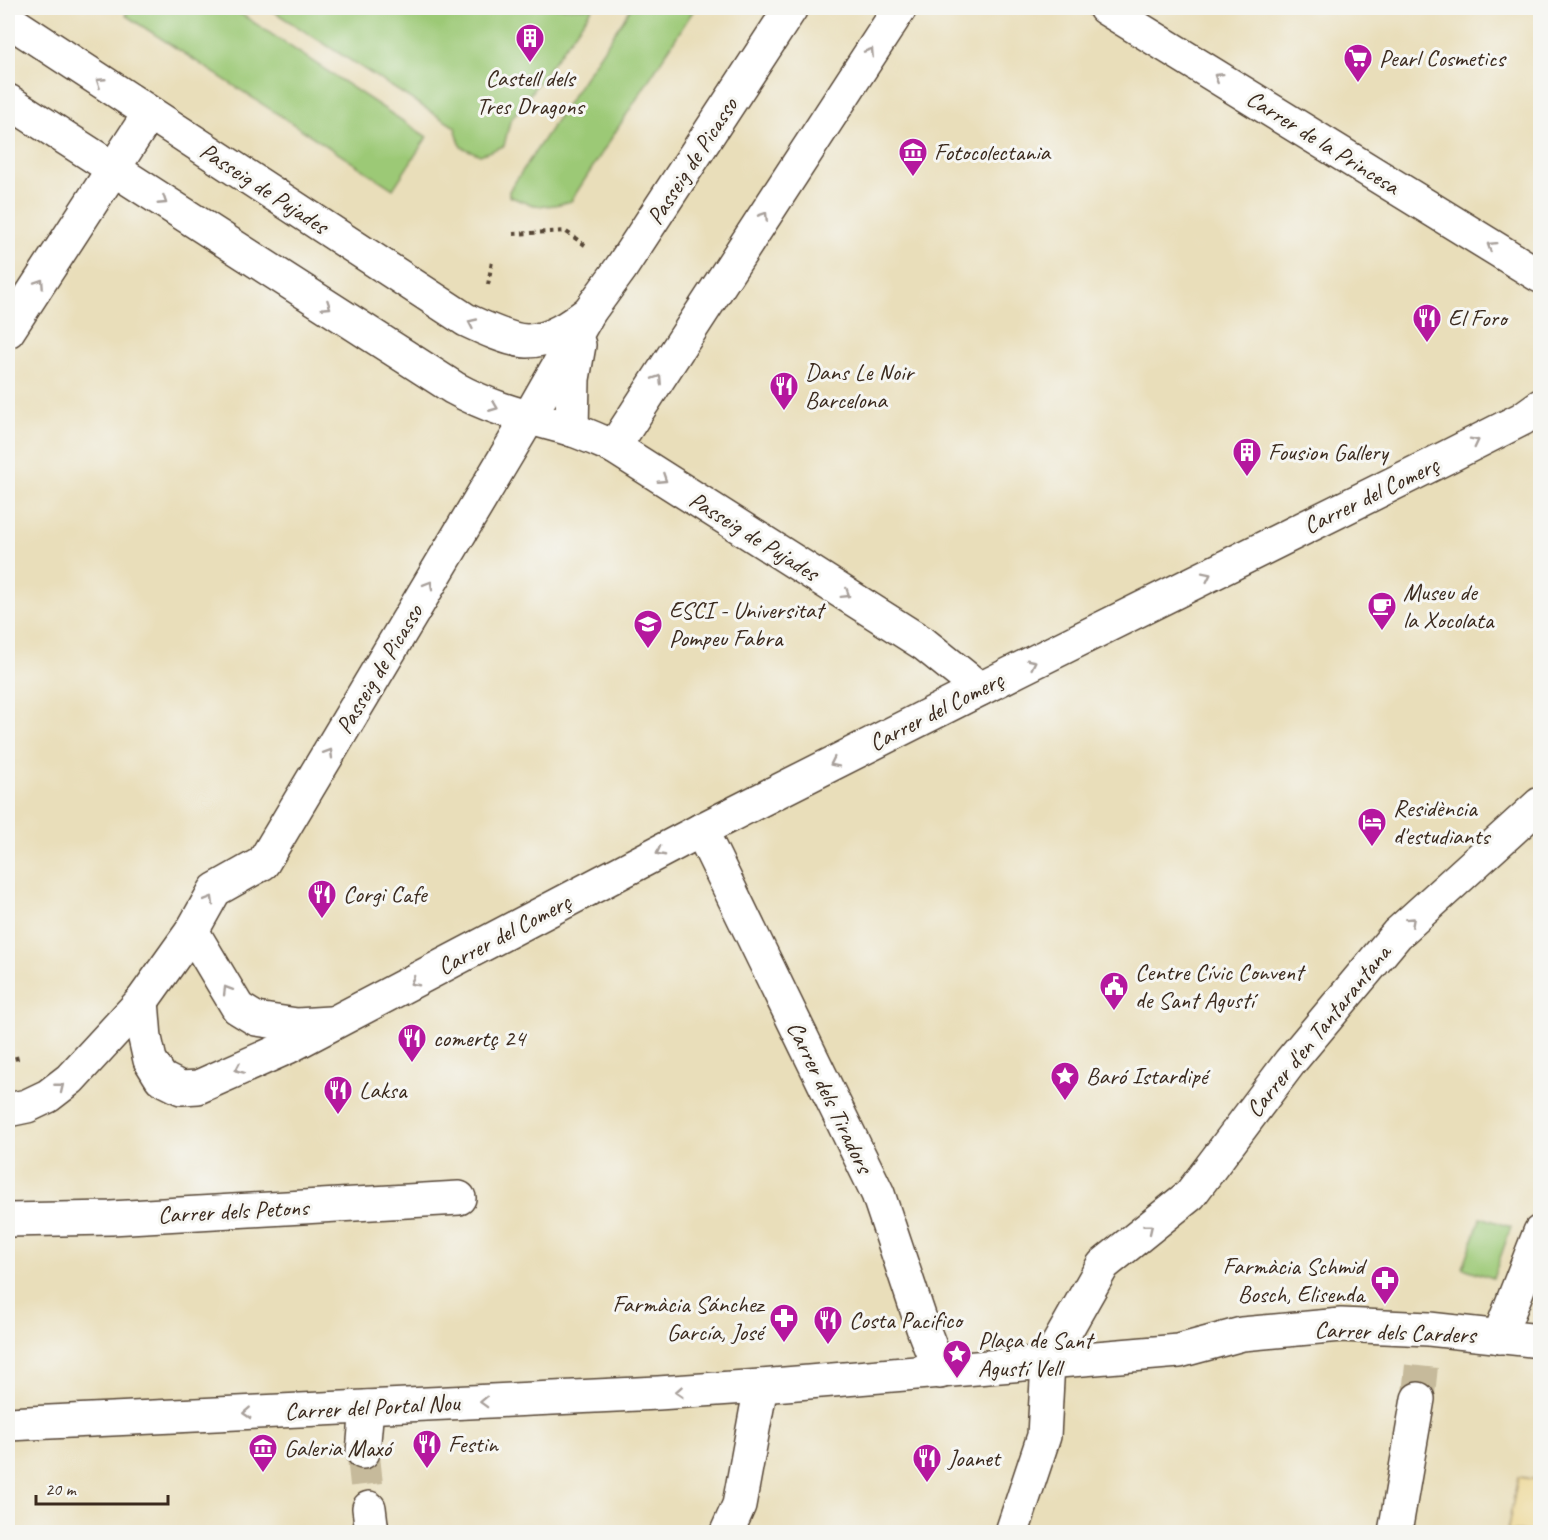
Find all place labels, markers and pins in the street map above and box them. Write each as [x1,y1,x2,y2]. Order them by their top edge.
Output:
building icon: Castell dels Tres Dragons [514,22,546,64]
supermarket icon: Pearl Cosmetics [1342,42,1374,84]
place label: Pearl Cosmetics [1379,43,1507,73]
place label: Castell dels Tres Dragons [476,63,586,121]
museum icon: Fotocolectania [897,136,929,178]
place label: Fotocolectania [934,137,1051,167]
restaurant icon: El Foro [1411,302,1443,344]
place label: El Foro [1448,303,1509,333]
place label: Dans Le Noir Barcelona [805,357,916,415]
restaurant icon: Dans Le Noir Barcelona [768,370,800,412]
building icon: Fousion Gallery [1231,436,1263,478]
place label: Fousion Gallery [1268,437,1389,467]
place label: Museu de la Xocolata [1403,577,1495,635]
cafe icon: Museu de la Xocolata [1366,590,1398,632]
place label: ESCI - Universitat Pompeu Fabra [669,595,826,653]
school or university icon: ESCI - Universitat Pompeu Fabra [632,608,664,650]
place label: Residència d'estudiants [1393,793,1491,851]
hotel icon: Residència d'estudiants [1356,806,1388,848]
restaurant icon: Corgi Cafe [306,878,338,920]
place label: Corgi Cafe [343,879,429,909]
place label: Centre Cívic Convent de Sant Agustí [1135,957,1306,1015]
public building icon: Centre Cívic Convent de Sant Agustí [1098,970,1130,1012]
restaurant icon: comertç 24 [396,1022,428,1064]
place label: comertç 24 [433,1023,527,1053]
place icon: Baró Istardipé [1049,1060,1081,1102]
place label: Baró Istardipé [1086,1061,1211,1091]
restaurant icon: Laksa [322,1074,354,1116]
place label: Laksa [359,1075,408,1105]
place label: Farmàcia Schmid Bosch, Elisenda [1223,1251,1368,1309]
pharmacy icon: Farmàcia Schmid Bosch, Elisenda [1369,1264,1401,1306]
place label: Farmàcia Sánchez García, José [612,1289,767,1347]
pharmacy icon: Farmàcia Sánchez García, José [768,1302,800,1344]
restaurant icon: Costa Pacifico [812,1304,844,1346]
place label: Costa Pacifico [849,1305,964,1335]
place label: Plaça de Sant Agustí Vell [978,1325,1095,1383]
place icon: Plaça de Sant Agustí Vell [941,1338,973,1380]
restaurant icon: Festin [411,1428,443,1470]
place label: Festin [448,1429,499,1459]
museum icon: Galeria Maxó [247,1432,279,1474]
place label: Galeria Maxó [284,1433,395,1463]
restaurant icon: Joanet [911,1442,943,1484]
place label: Joanet [947,1443,1002,1473]

